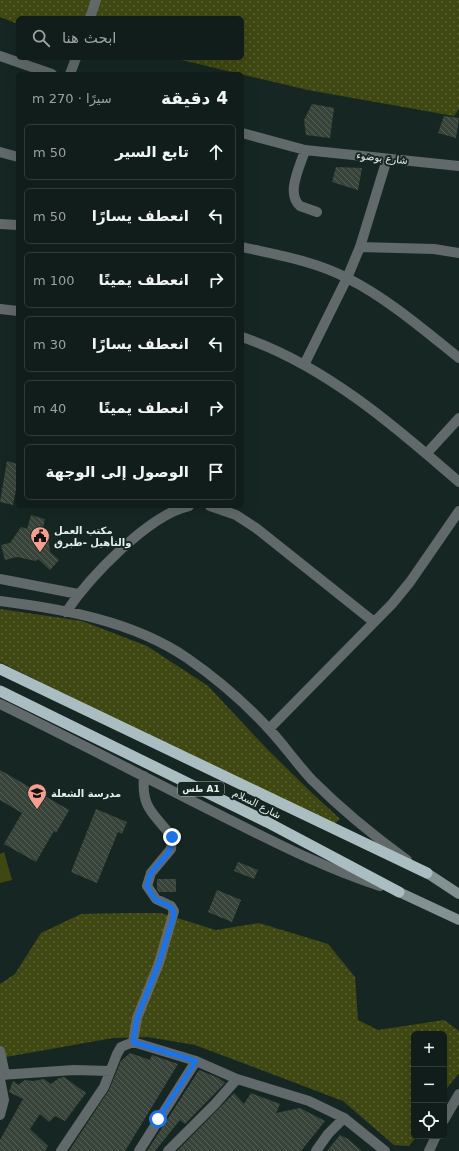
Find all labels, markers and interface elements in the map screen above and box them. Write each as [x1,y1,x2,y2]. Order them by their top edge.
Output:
search box [16,16,244,60]
icon: search [30,27,52,49]
text: ابحث هنا [62,29,117,47]
text: 4 دقيقة [161,88,228,108]
text: سيرًا · 270 m [32,91,112,106]
icon: ahead [205,141,227,163]
text: تابع السير [115,143,189,161]
text: 50 m [33,145,66,160]
street label: شارع بوضوء [356,150,408,167]
icon: left [205,205,227,227]
text: انعطف يسارًا [92,207,189,225]
text: 50 m [33,209,66,224]
icon: right [205,269,227,291]
text: انعطف يمينًا [98,271,189,289]
text: 100 m [33,273,75,288]
icon: left [205,333,227,355]
text: انعطف يسارًا [92,335,189,353]
text: 30 m [33,337,66,352]
icon: right [205,397,227,419]
text: انعطف يمينًا [98,399,189,417]
text: 40 m [33,401,66,416]
icon: arrive [205,461,227,483]
text: الوصول إلى الوجهة [46,463,189,481]
public building icon: مكتب العمل والتأهيل -طبرق [29,525,51,553]
place label: مكتب العمل والتأهيل -طبرق [54,525,131,549]
school or university icon: مدرسة الشعلة [26,782,48,810]
road number: طس A1 [178,782,224,796]
street label: شارع السلام [231,787,283,822]
place label: مدرسة الشعلة [51,788,121,800]
route end [163,828,181,846]
map controls [411,1031,447,1139]
button: + [411,1031,447,1067]
button: − [411,1067,447,1103]
button: locate [411,1103,447,1139]
route start [149,1110,167,1128]

